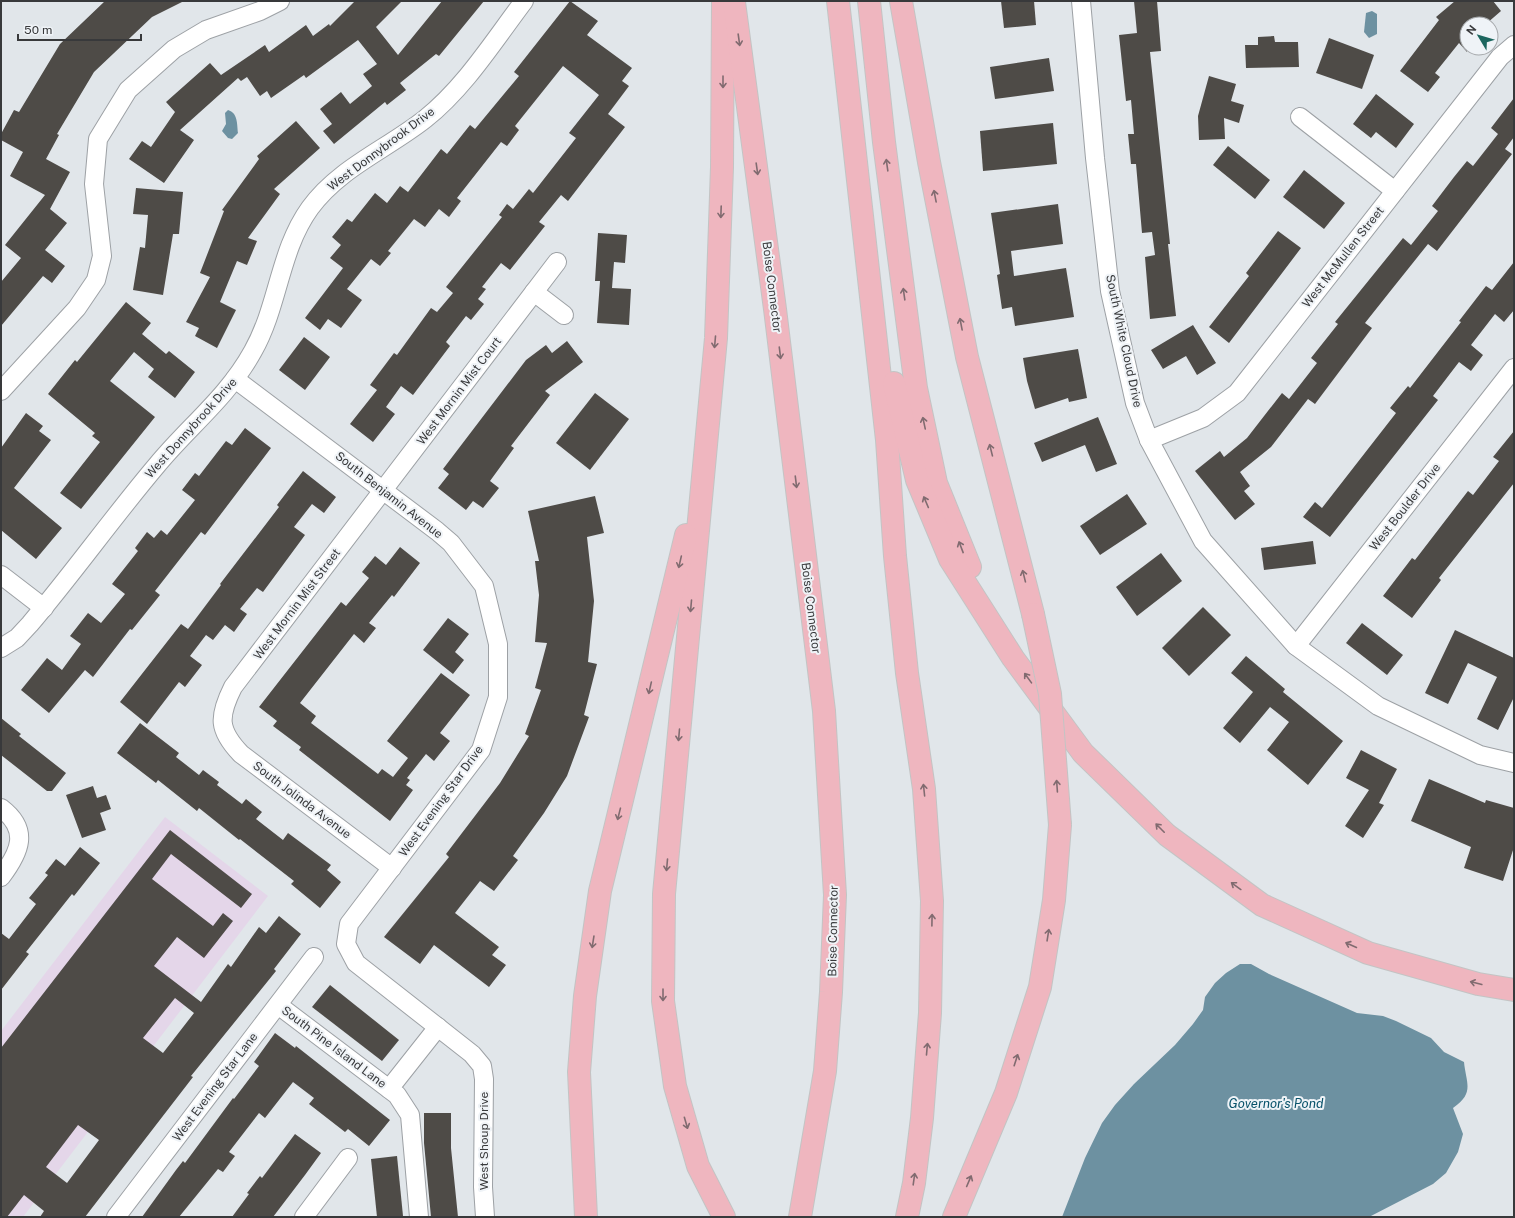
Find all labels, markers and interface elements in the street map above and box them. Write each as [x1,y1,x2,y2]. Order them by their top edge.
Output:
scale bar [18,16,141,42]
north arrow [1459,16,1499,56]
text: 50 m [24,23,52,37]
text: N [1464,23,1478,37]
one-way arrow [736,33,743,46]
one-way arrow [719,75,727,88]
street label: West Donnybrook Drive [325,104,437,194]
one-way arrow [883,159,891,172]
one-way arrow [753,162,760,175]
one-way arrow [931,190,939,203]
street label: West McMullen Street [1299,203,1387,310]
one-way arrow [717,205,724,218]
street label: Boise Connector [759,241,785,334]
street label: South White Cloud Drive [1103,273,1145,409]
one-way arrow [900,288,908,301]
one-way arrow [956,318,964,331]
street label: West Mornin Mist Court [414,334,504,448]
one-way arrow [712,335,719,348]
one-way arrow [777,346,784,359]
street label: West Donnybrook Drive [142,375,240,481]
one-way arrow [919,416,927,429]
one-way arrow [987,444,994,457]
street label: South Benjamin Avenue [333,449,446,541]
street label: West Boulder Drive [1367,460,1443,553]
one-way arrow [792,475,799,488]
one-way arrow [922,497,929,509]
one-way arrow [957,541,964,553]
street label: West Mornin Mist Street [251,546,343,662]
one-way arrow [675,555,683,568]
street label: Boise Connector [798,562,824,655]
one-way arrow [1019,570,1027,583]
one-way arrow [687,599,694,612]
one-way arrow [1024,673,1033,684]
one-way arrow [645,681,653,694]
one-way arrow [675,728,682,741]
street label: West Evening Star Drive [396,743,486,859]
street label: South Jolinda Avenue [250,759,354,842]
one-way arrow [1054,780,1061,793]
one-way arrow [920,784,927,797]
one-way arrow [615,808,622,821]
one-way arrow [1155,823,1165,833]
one-way arrow [663,858,670,871]
one-way arrow [1231,882,1242,890]
street label: Boise Connector [825,885,841,977]
one-way arrow [928,914,936,927]
one-way arrow [1045,928,1053,941]
one-way arrow [589,935,597,948]
one-way arrow [1346,941,1358,948]
one-way arrow [1469,979,1482,986]
one-way arrow [659,988,667,1001]
street label: South Pine Island Lane [279,1003,389,1091]
street label: West Evening Star Lane [170,1030,260,1144]
one-way arrow [924,1043,931,1056]
one-way arrow [1013,1054,1020,1067]
street label: West Shoup Drive [477,1091,491,1190]
water label: Governor's Pond [1229,1096,1324,1111]
one-way arrow [683,1116,690,1129]
one-way arrow [910,1173,918,1186]
one-way arrow [965,1175,973,1187]

